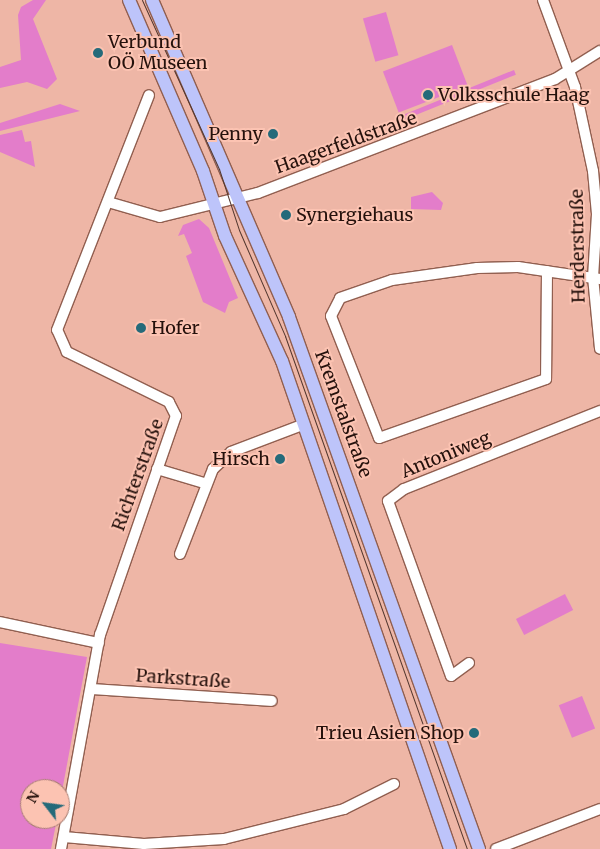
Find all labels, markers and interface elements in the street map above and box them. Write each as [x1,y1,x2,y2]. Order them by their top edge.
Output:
place label: Verbund OÖ Museen [108,32,207,74]
marker: Verbund OÖ Museen [92,47,104,59]
place label: Volksschule Haag [438,84,589,106]
marker: Volksschule Haag [422,89,434,101]
street label: Haagerfeldstraße [272,107,420,179]
place label: Penny [208,123,263,145]
marker: Penny [267,128,279,140]
street label: Herderstraße [566,189,590,303]
place label: Synergiehaus [296,204,413,226]
marker: Synergiehaus [280,209,292,221]
place label: Hofer [151,317,200,339]
marker: Hofer [135,322,147,334]
street label: Kremstalstraße [310,347,376,481]
street label: Richterstraße [108,416,168,534]
street label: Antoniweg [398,427,494,483]
place label: Hirsch [212,448,270,470]
marker: Hirsch [274,453,286,465]
street label: Parkstraße [135,665,231,693]
place label: Trieu Asien Shop [316,722,464,744]
marker: Trieu Asien Shop [468,727,480,739]
north arrow [20,779,70,829]
text: N [22,788,43,806]

